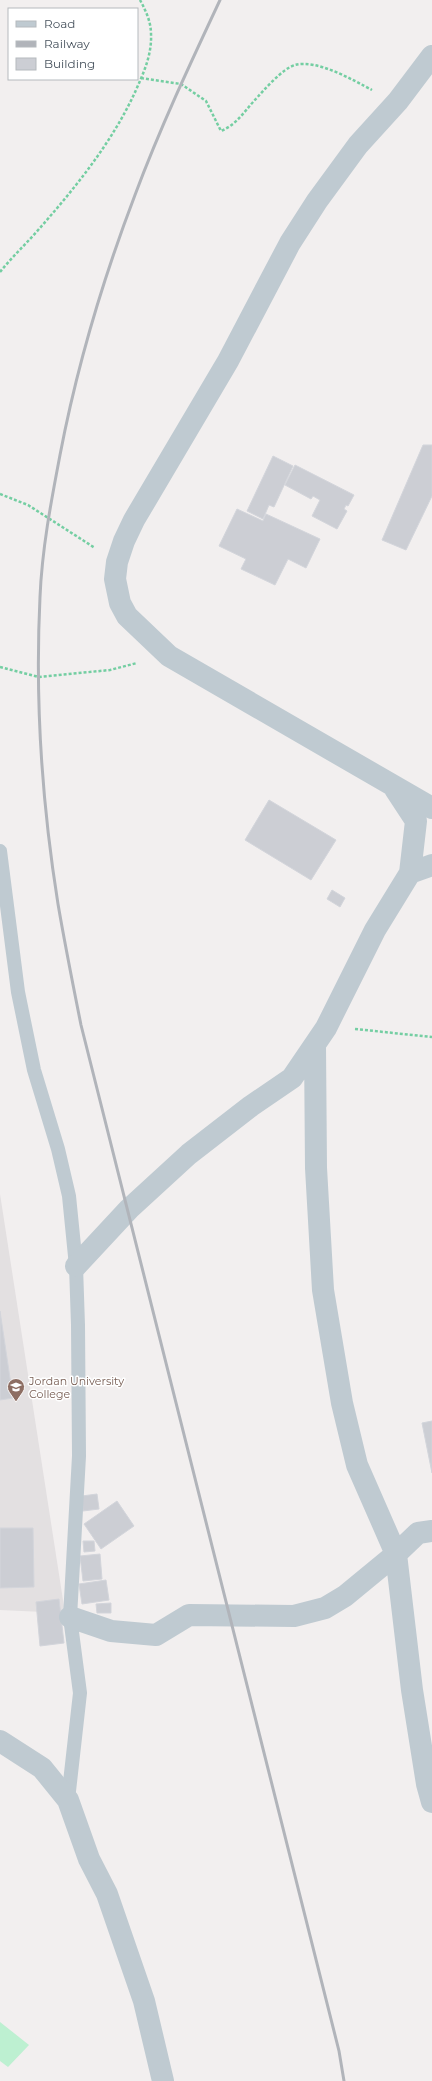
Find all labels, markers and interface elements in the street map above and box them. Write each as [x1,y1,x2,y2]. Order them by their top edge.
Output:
legend [8,8,138,80]
text: Road [44,16,75,31]
text: Railway [44,36,90,51]
text: Building [44,56,95,71]
place label: Jordan University College [28,1374,124,1401]
school or university icon: Jordan University College [6,1377,26,1402]

